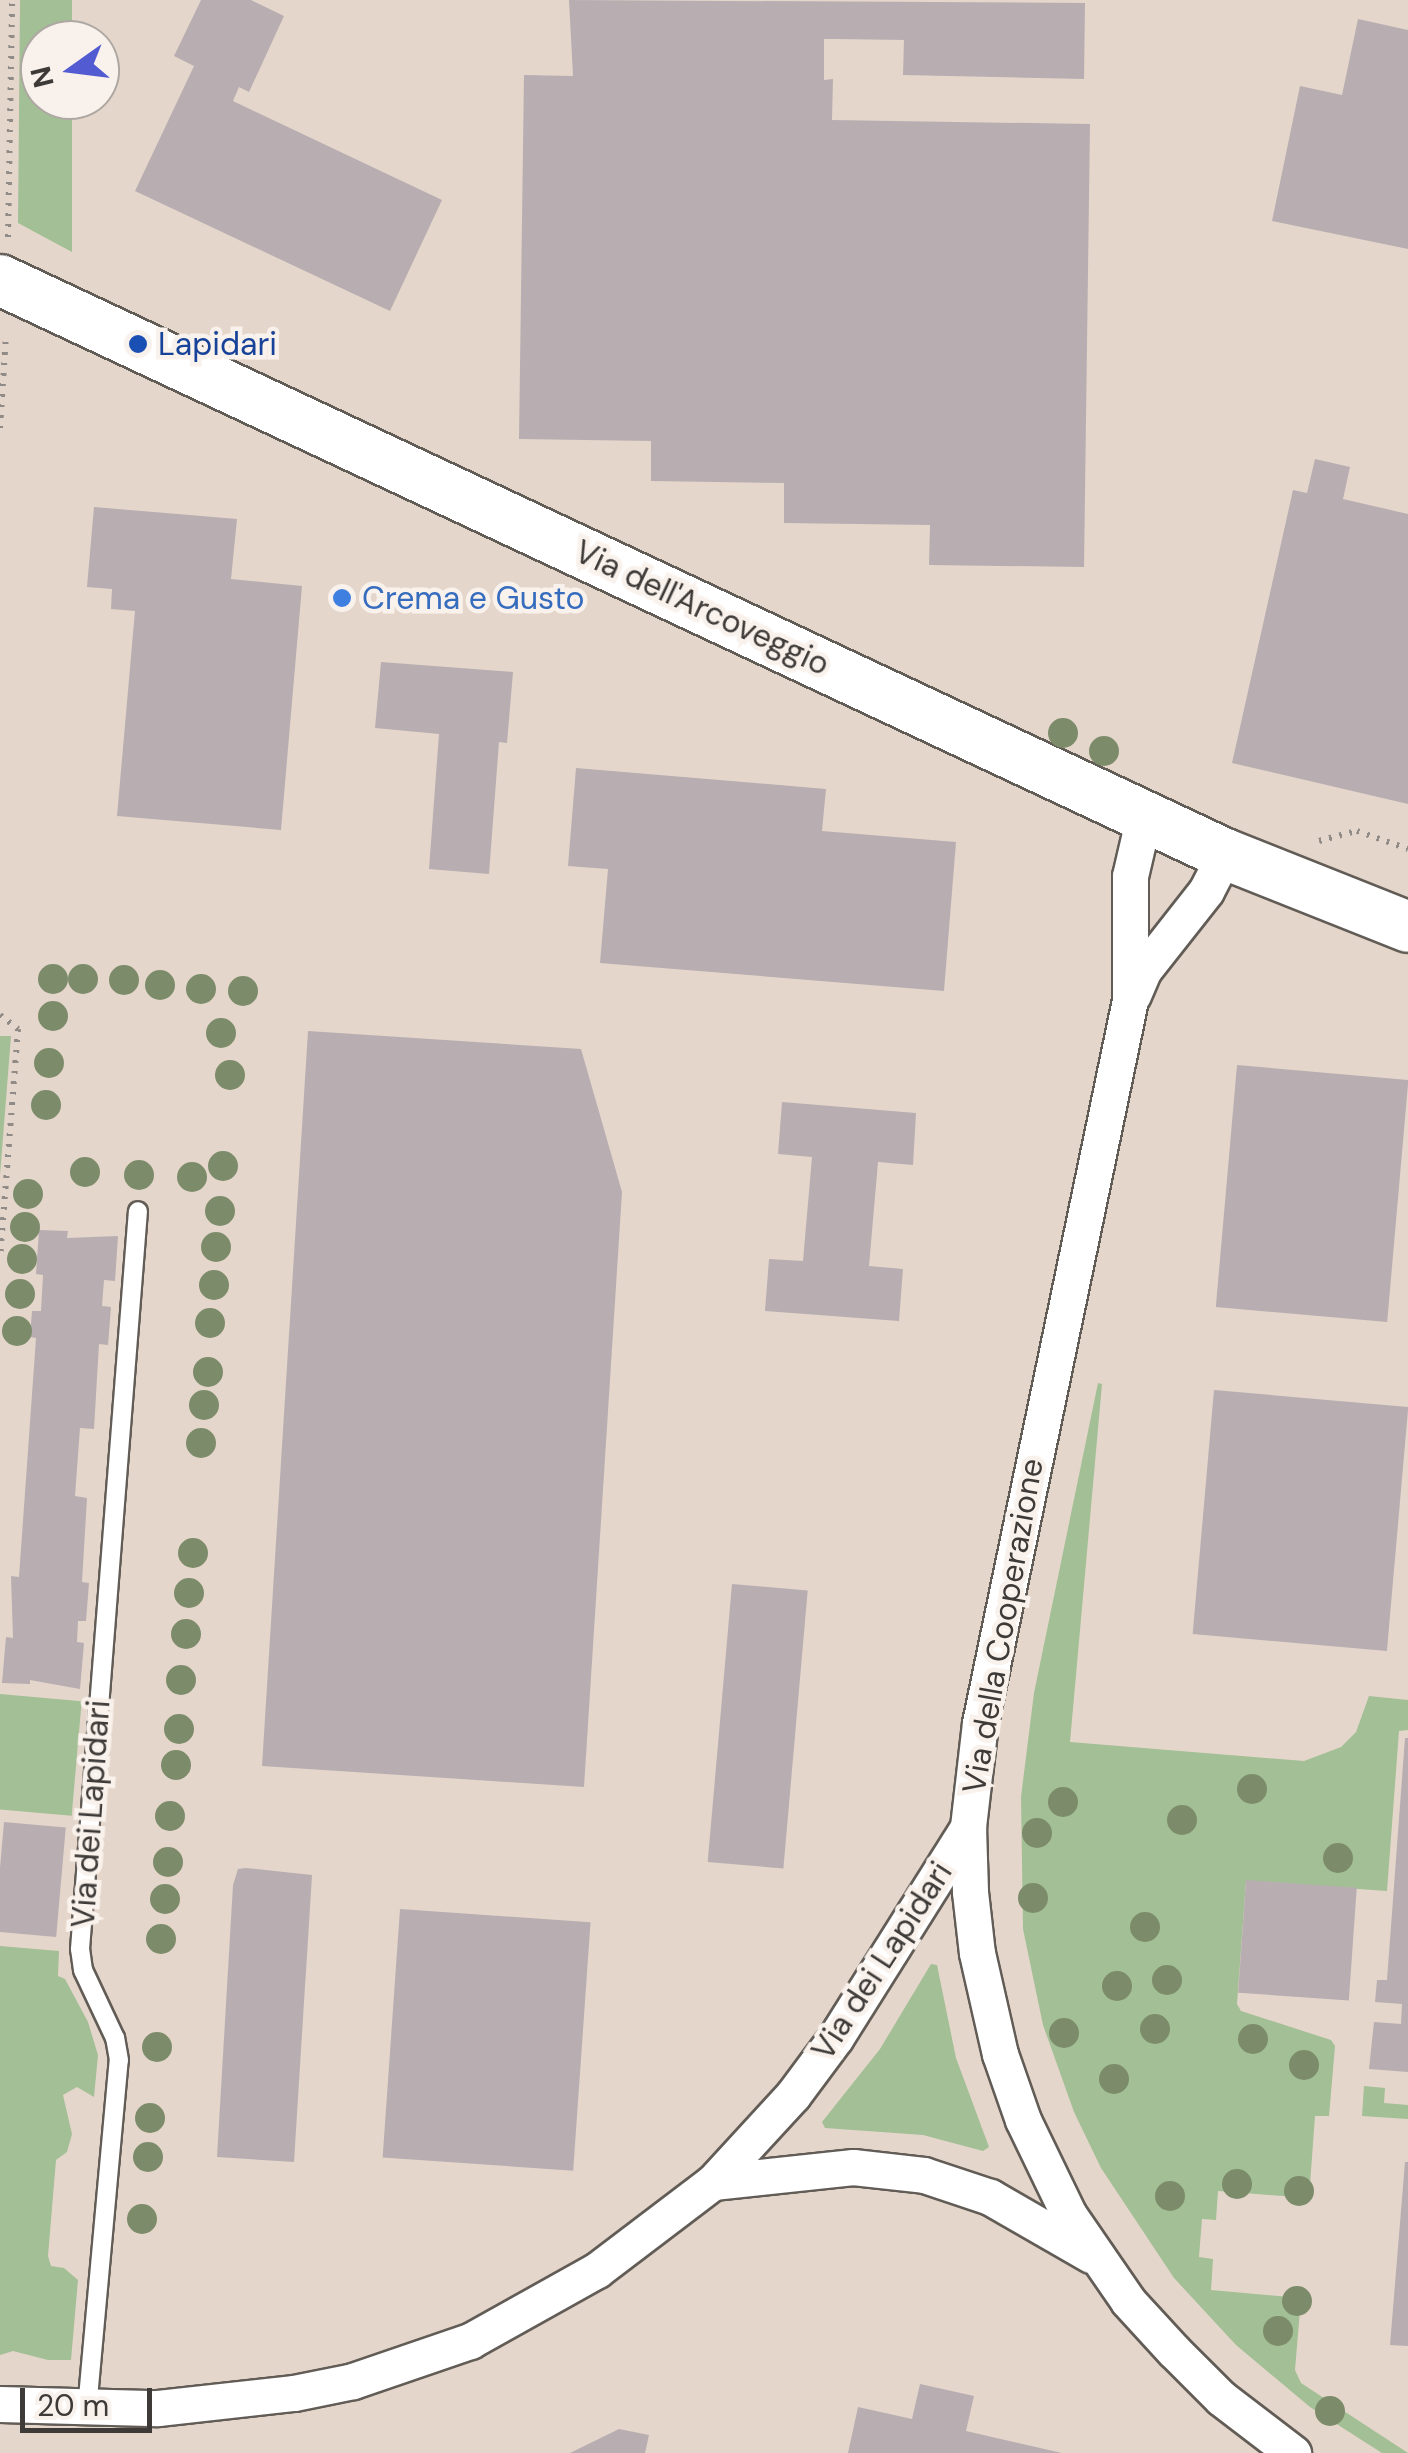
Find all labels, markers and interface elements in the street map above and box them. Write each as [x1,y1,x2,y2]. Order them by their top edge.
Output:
north arrow [20,20,120,120]
text: N [22,63,63,91]
place label: Lapidari [158,325,277,363]
marker: Lapidari [127,333,149,355]
street label: Via dell'Arcoveggio [569,532,835,684]
place label: Crema e Gusto [362,579,584,617]
marker: Crema e Gusto [331,587,353,609]
street label: Via della Cooperazione [955,1455,1051,1797]
street label: Via dei Lapidari [64,1699,118,1929]
street label: Via dei Lapidari [804,1855,960,2067]
scale bar [25,2368,158,2430]
text: 20 m [37,2386,109,2425]

